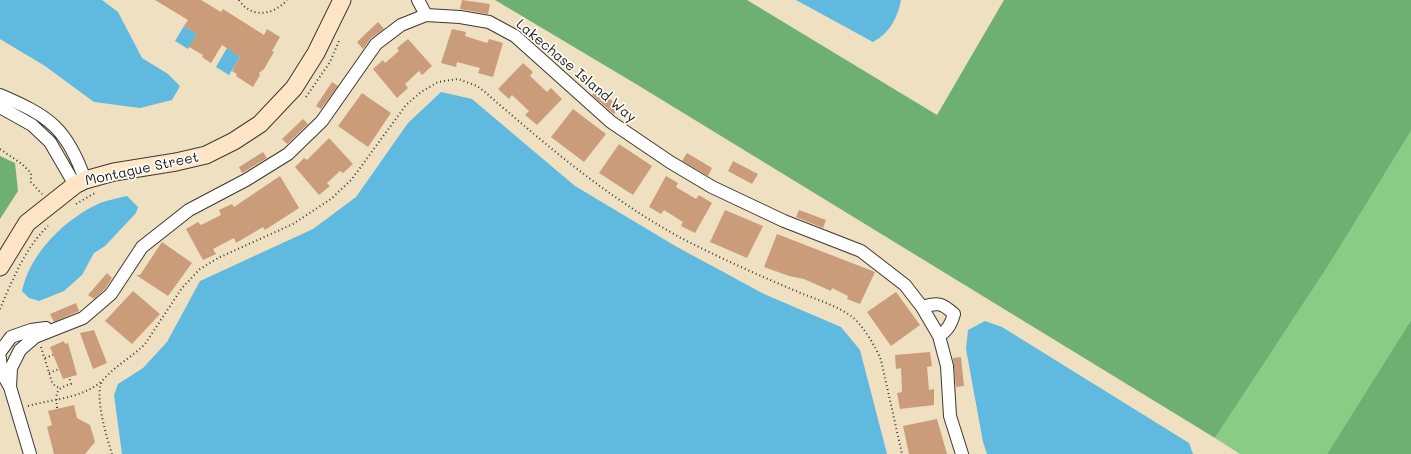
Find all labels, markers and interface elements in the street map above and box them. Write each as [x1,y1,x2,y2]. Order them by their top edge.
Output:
street label: Lakechase Island Way [513,16,639,126]
street label: Montague Street [84,149,200,189]

